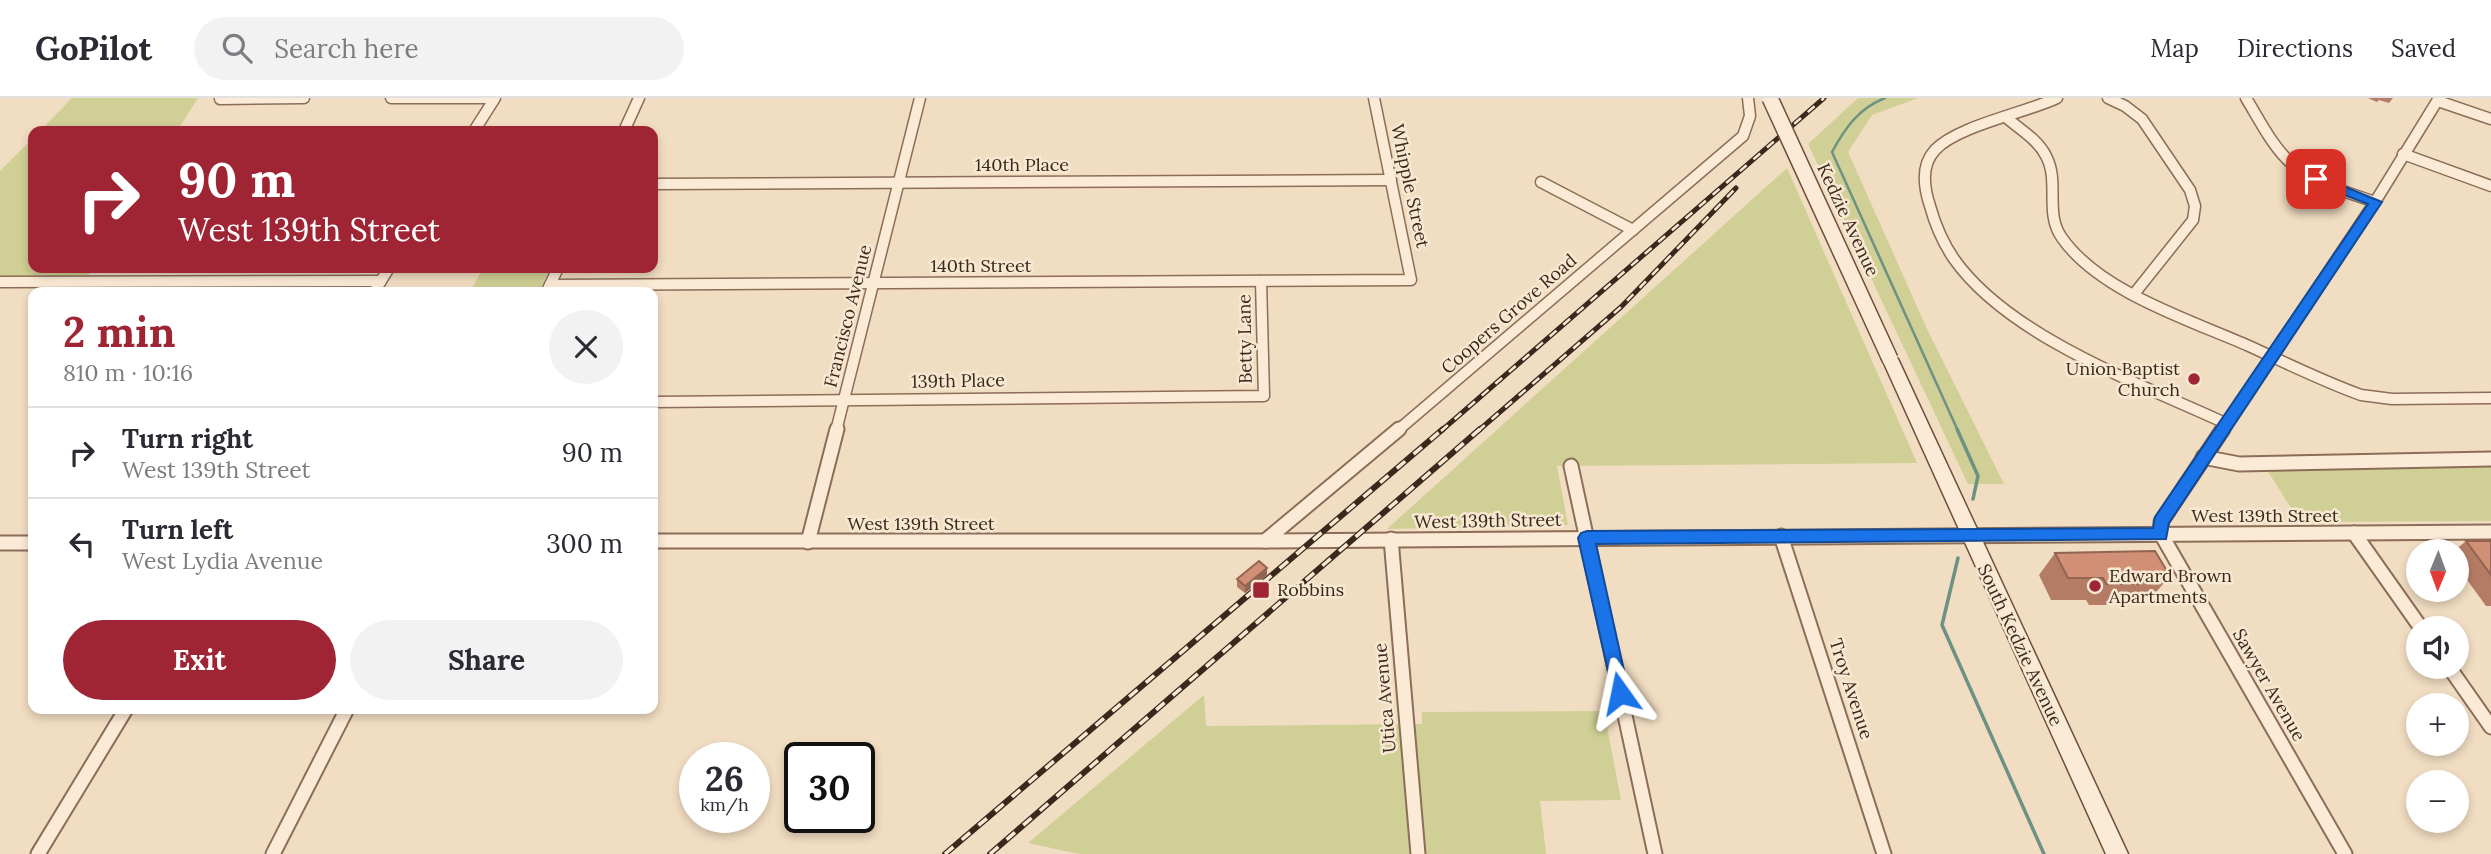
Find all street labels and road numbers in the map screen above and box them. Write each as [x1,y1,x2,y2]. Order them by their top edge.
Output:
street label: Whipple Street [1386,122,1435,250]
street label: 140th Place [975,153,1069,176]
street label: Kedzie Avenue [1812,160,1885,280]
street label: Francisco Avenue [819,242,876,390]
street label: Coopers Grove Road [1436,248,1581,379]
street label: 140th Street [931,254,1032,277]
street label: Betty Lane [1232,294,1257,384]
street label: 139th Place [911,368,1005,393]
street label: West 139th Street [2191,504,2339,527]
street label: West 139th Street [1414,508,1562,533]
street label: West 139th Street [847,512,995,535]
street label: South Kedzie Avenue [1973,560,2068,730]
street label: Sawyer Avenue [2228,624,2311,745]
street label: Troy Avenue [1824,636,1879,742]
street label: Utica Avenue [1368,642,1401,754]

